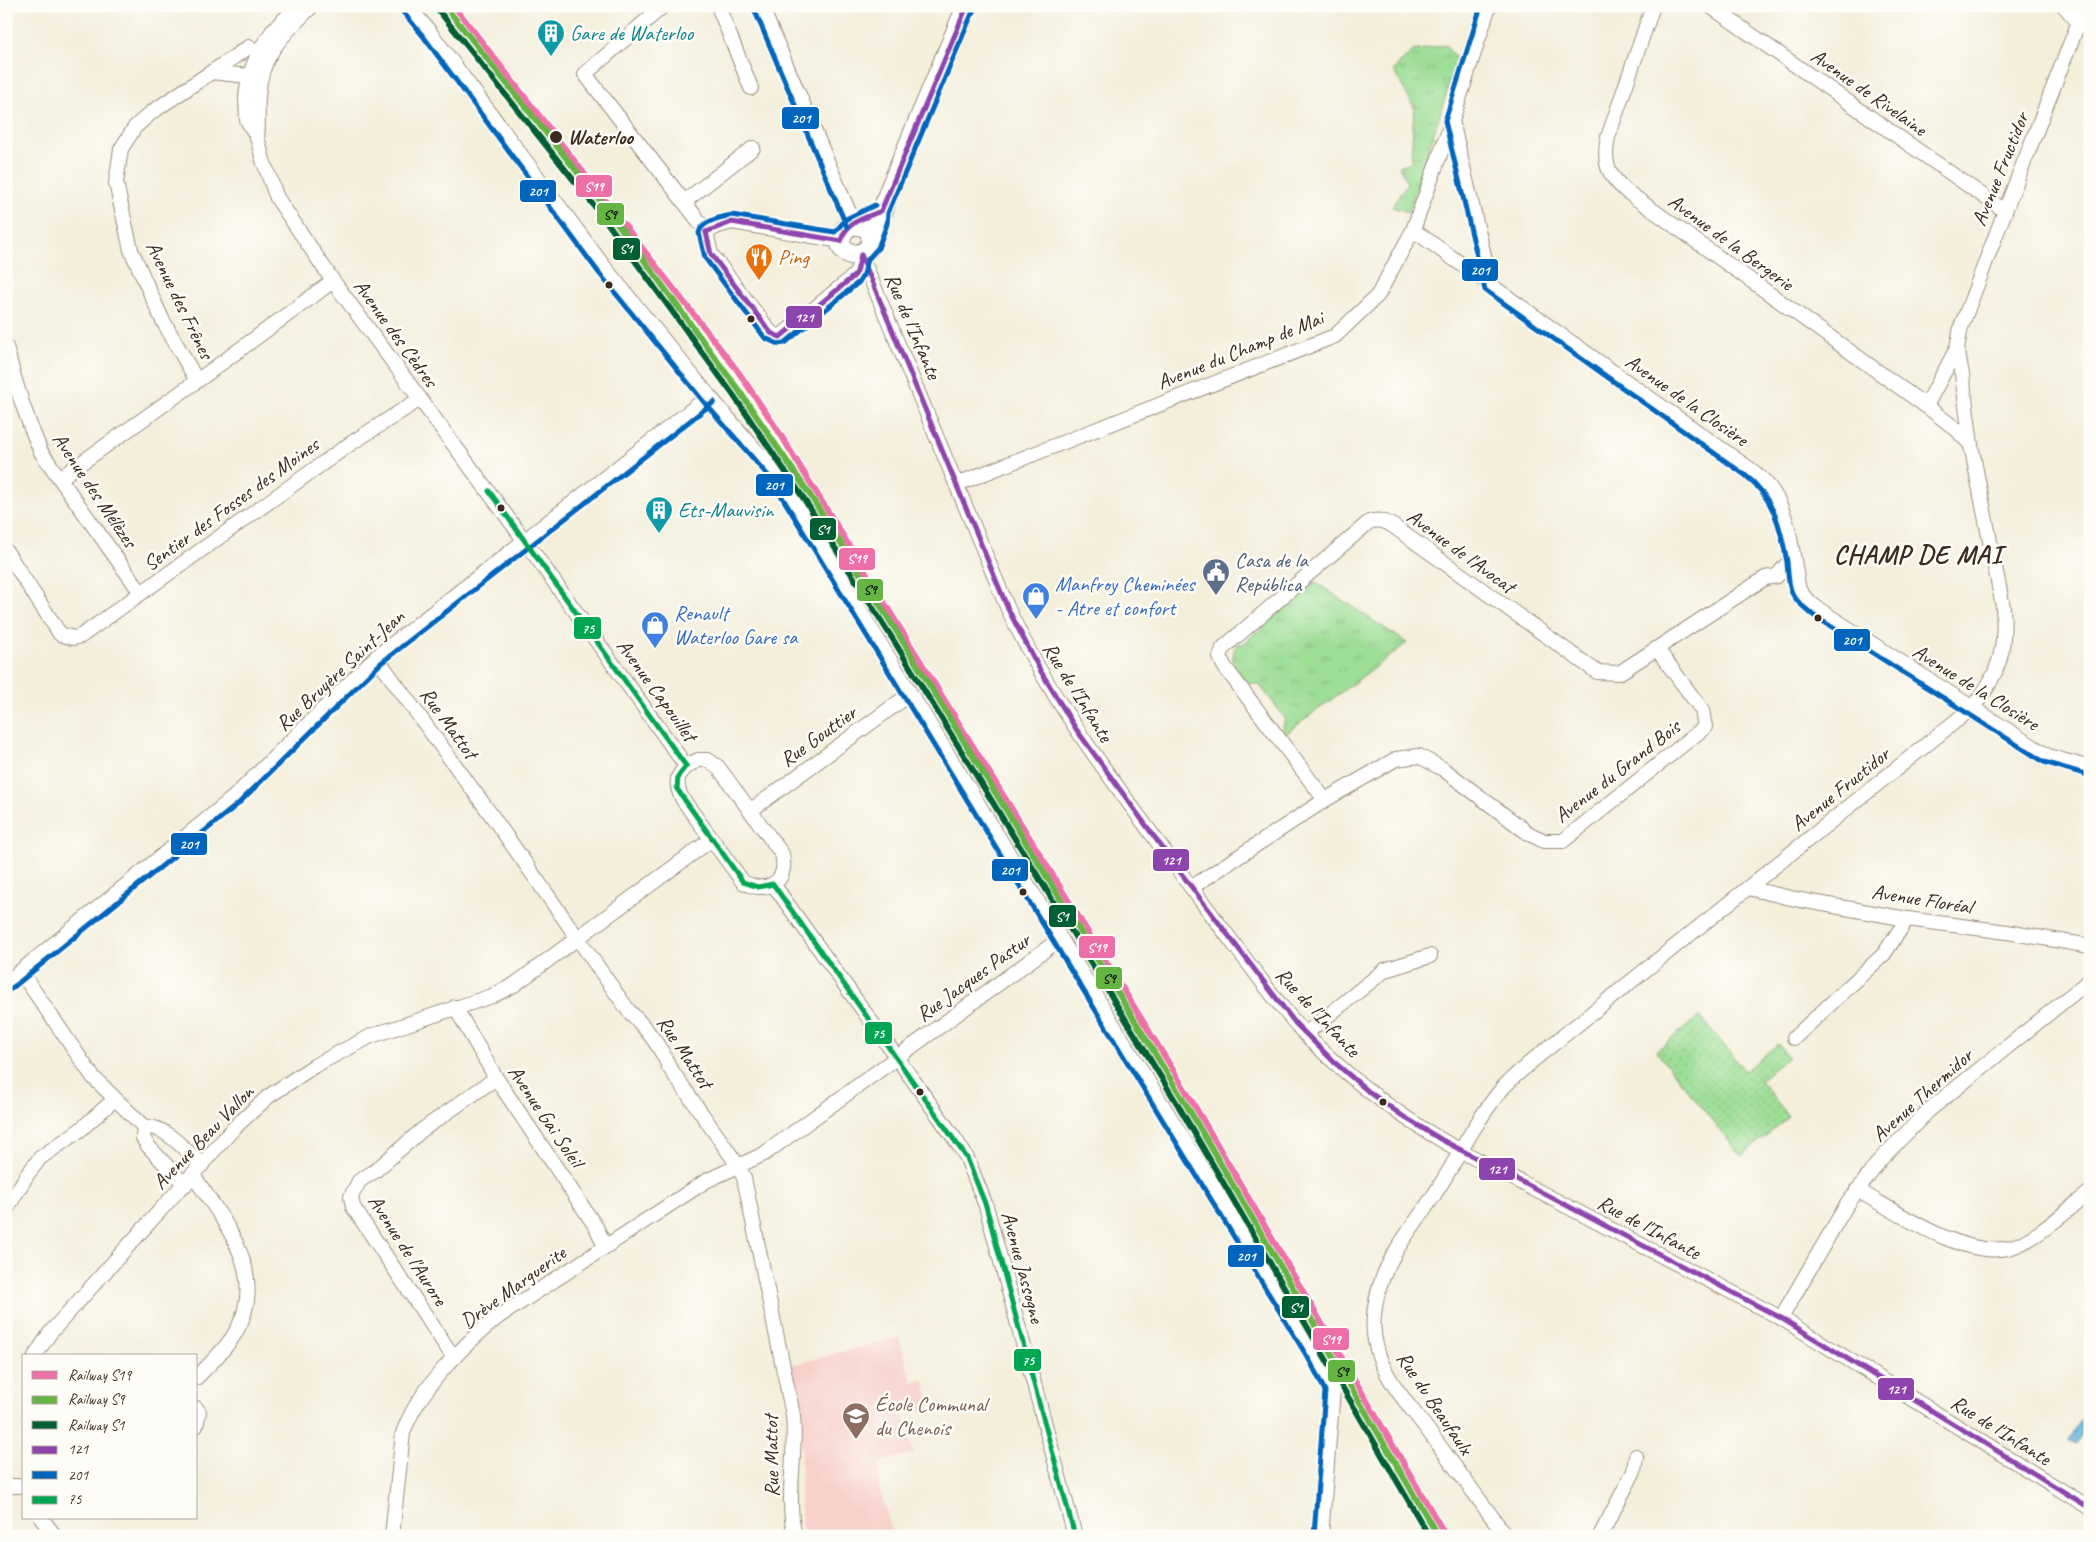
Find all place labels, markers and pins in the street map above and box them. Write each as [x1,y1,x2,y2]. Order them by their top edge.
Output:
building icon: Gare de Waterloo [536,18,566,57]
place label: Gare de Waterloo [570,20,695,46]
place label: Waterloo [568,124,634,150]
marker: Waterloo [548,129,564,145]
restaurant icon: Ping [744,242,774,281]
place label: Ping [778,244,810,270]
unlabelled marker [604,280,614,290]
unlabelled marker [746,314,756,324]
building icon: Ets-Mauvisin [644,495,674,534]
place label: Ets-Mauvisin [678,497,775,523]
unlabelled marker [496,503,506,513]
place label: Casa de la República [1235,547,1309,597]
public building icon: Casa de la República [1201,557,1231,596]
place label: Manfroy Cheminées - Atre et confort [1055,571,1196,621]
shop icon: Manfroy Cheminées - Atre et confort [1021,581,1051,620]
place label: Renault Waterloo Gare sa [674,600,799,650]
shop icon: Renault Waterloo Gare sa [640,610,670,649]
unlabelled marker [1813,613,1823,623]
unlabelled marker [1018,887,1028,897]
unlabelled marker [915,1087,925,1097]
unlabelled marker [1378,1097,1388,1107]
place label: École Communal du Chenois [875,1391,990,1441]
school or university icon: École Communal du Chenois [841,1401,871,1440]

